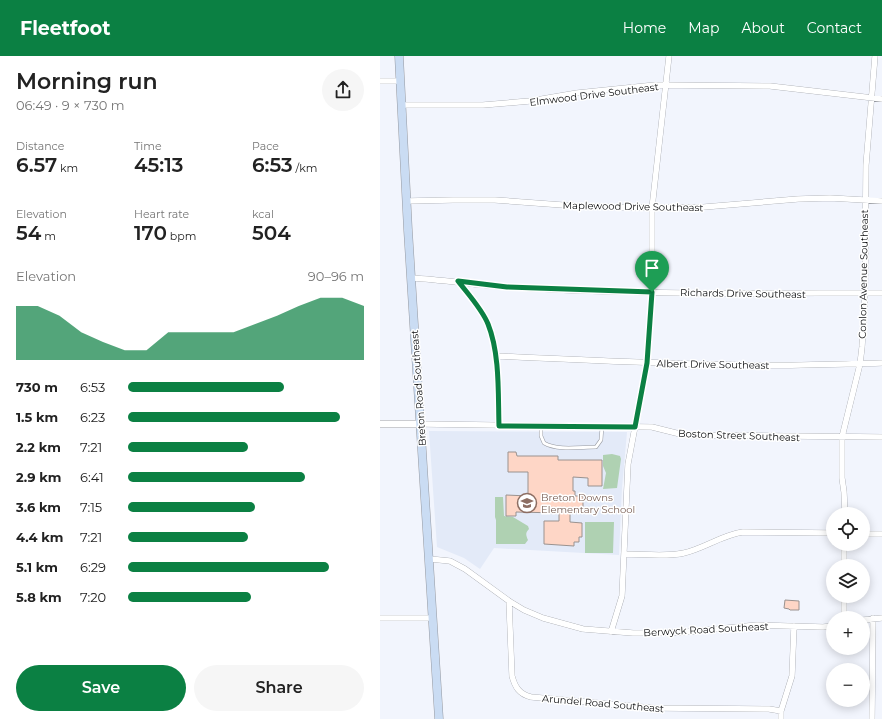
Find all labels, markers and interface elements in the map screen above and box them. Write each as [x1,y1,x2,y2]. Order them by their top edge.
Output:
text: Fleetfoot [20,17,110,40]
text: Home [623,19,666,37]
text: Map [688,19,719,37]
text: About [741,19,785,37]
text: Contact [807,19,862,37]
text: Morning run [16,68,157,95]
button: share [322,69,364,111]
street label: Elmwood Drive Southeast [529,80,659,109]
text: 06:49 · 9 × 730 m [16,97,125,113]
text: Distance [16,139,64,153]
text: Time [134,139,162,153]
text: Pace [252,139,279,153]
text: 6.57 [16,153,57,177]
text: 45:13 [134,153,183,177]
text: 6:53 [252,153,293,177]
text: km [57,161,78,175]
text: /km [293,161,317,175]
street label: Maplewood Drive Southeast [562,199,704,214]
text: Elevation [16,207,67,221]
text: Heart rate [134,207,189,221]
text: kcal [252,207,274,221]
street label: Conlon Avenue Southeast [856,209,871,339]
text: 54 [16,221,41,245]
text: 170 [134,221,167,245]
text: 504 [252,221,291,245]
text: m [41,229,56,243]
text: bpm [167,229,196,243]
pin [635,251,669,292]
icon: arrive [641,257,663,279]
text: Elevation [16,268,76,284]
text: 90–96 m [308,268,364,284]
street label: Richards Drive Southeast [680,286,806,301]
street label: Breton Road Southeast [408,329,429,447]
street label: Albert Drive Southeast [656,357,770,372]
text: 730 m [16,379,58,395]
text: 6:53 [80,379,105,395]
text: 1.5 km [16,409,58,425]
text: 6:23 [80,409,105,425]
street label: Boston Street Southeast [678,427,800,444]
text: 2.2 km [16,439,61,455]
text: 7:21 [80,439,102,455]
text: 2.9 km [16,469,61,485]
text: 6:41 [80,469,104,485]
place label: Breton Downs Elementary School [541,491,635,516]
school or university icon: Breton Downs Elementary School [516,492,538,514]
text: 3.6 km [16,499,61,515]
text: 7:15 [80,499,102,515]
map controls [826,507,870,707]
button: locate [826,507,870,551]
text: 4.4 km [16,529,63,545]
text: 7:21 [80,529,102,545]
text: 5.1 km [16,559,58,575]
text: 6:29 [80,559,106,575]
button: layers [826,559,870,603]
text: 5.8 km [16,589,62,605]
text: 7:20 [80,589,106,605]
button: + [826,611,870,655]
street label: Berwyck Road Southeast [643,620,769,639]
button: − [826,663,870,707]
button: Save [16,665,186,711]
button: Share [194,665,364,711]
street label: Arundel Road Southeast [541,692,664,715]

